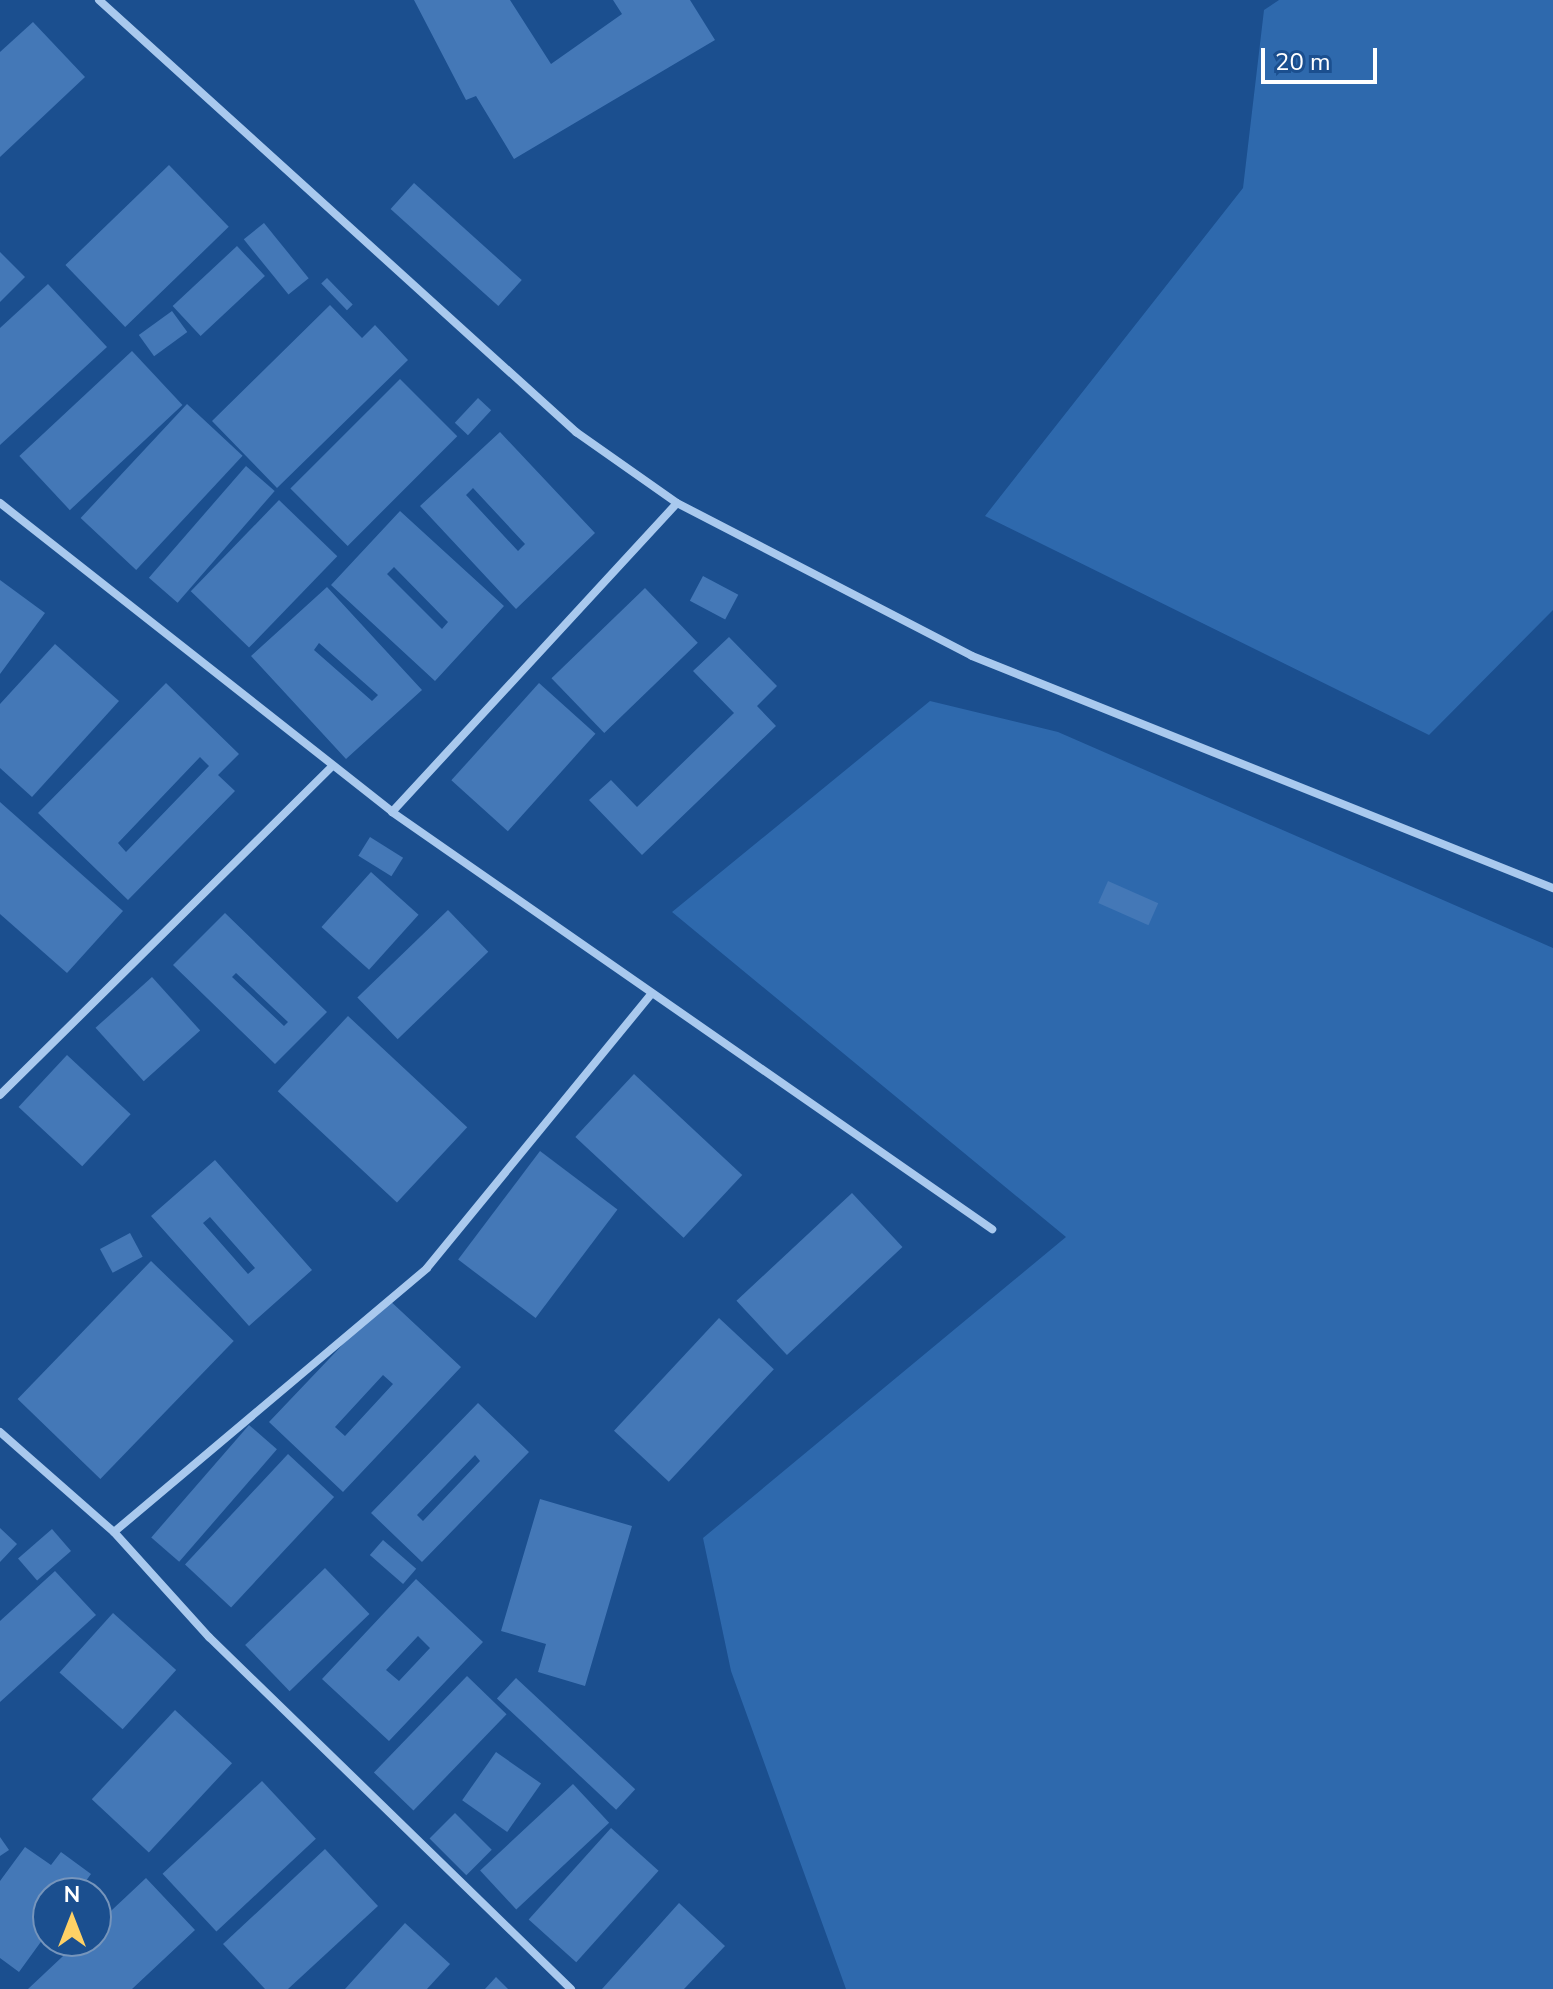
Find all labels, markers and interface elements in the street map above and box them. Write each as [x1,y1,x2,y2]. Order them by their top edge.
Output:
scale bar [1265,32,1381,82]
text: 20 m [1275,46,1331,78]
north arrow [32,1877,112,1957]
text: N [64,1880,80,1910]

